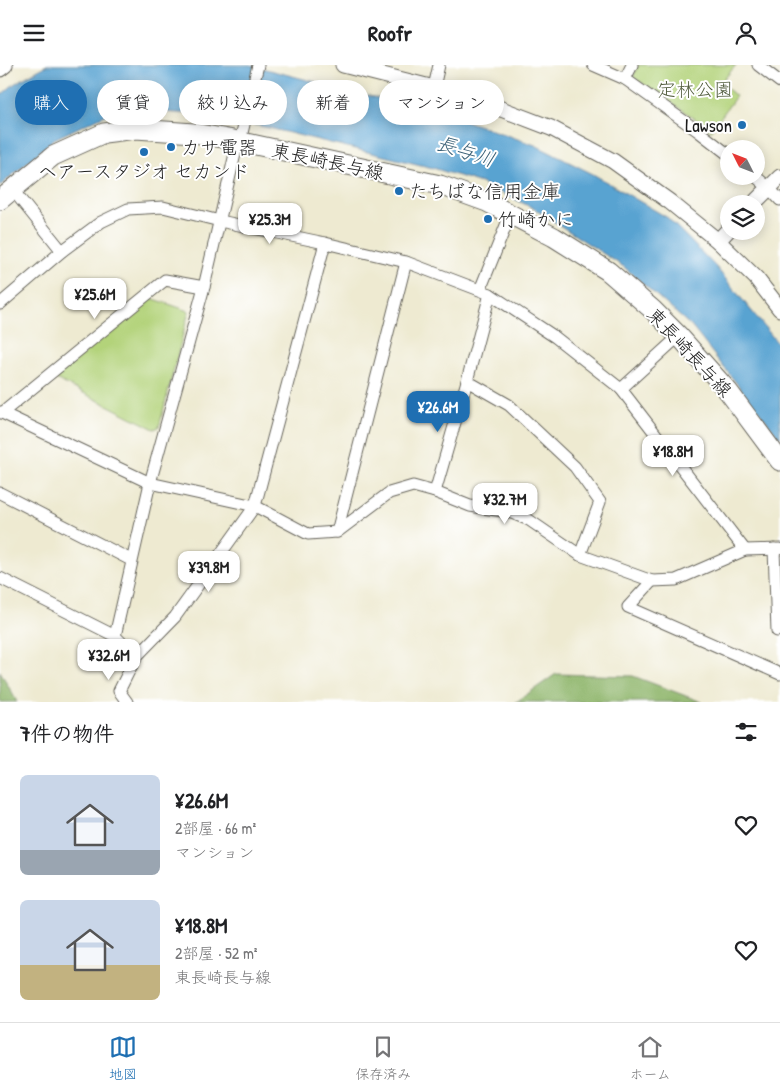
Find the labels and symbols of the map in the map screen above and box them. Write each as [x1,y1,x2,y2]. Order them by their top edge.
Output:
park label: 定林公園 [657,76,733,102]
place label: Lawson [685,112,732,138]
marker: Lawson [736,119,748,131]
water label: 長与川 [433,128,499,173]
place label: カサ電器 [181,134,257,160]
street label: 東長崎長与線 [270,136,386,186]
north arrow [720,140,765,185]
marker: カサ電器 [165,141,177,153]
marker: ヘアースタジオ セカンド [138,146,150,158]
place label: ヘアースタジオ セカンド [38,158,250,184]
place label: たちばな信用金庫 [409,178,561,204]
marker: たちばな信用金庫 [393,185,405,197]
pin: ¥25.3M [229,203,311,245]
place label: 竹崎かに [498,206,574,232]
marker: 竹崎かに [482,213,494,225]
pin: ¥25.6M [54,277,136,320]
street label: 東長崎長与線 [642,301,738,403]
pin: ¥26.6M [397,391,479,433]
pin: ¥18.8M [632,435,714,477]
pin: ¥32.7M [464,483,546,525]
pin: ¥39.8M [168,551,250,593]
pin: ¥32.6M [68,639,150,681]

